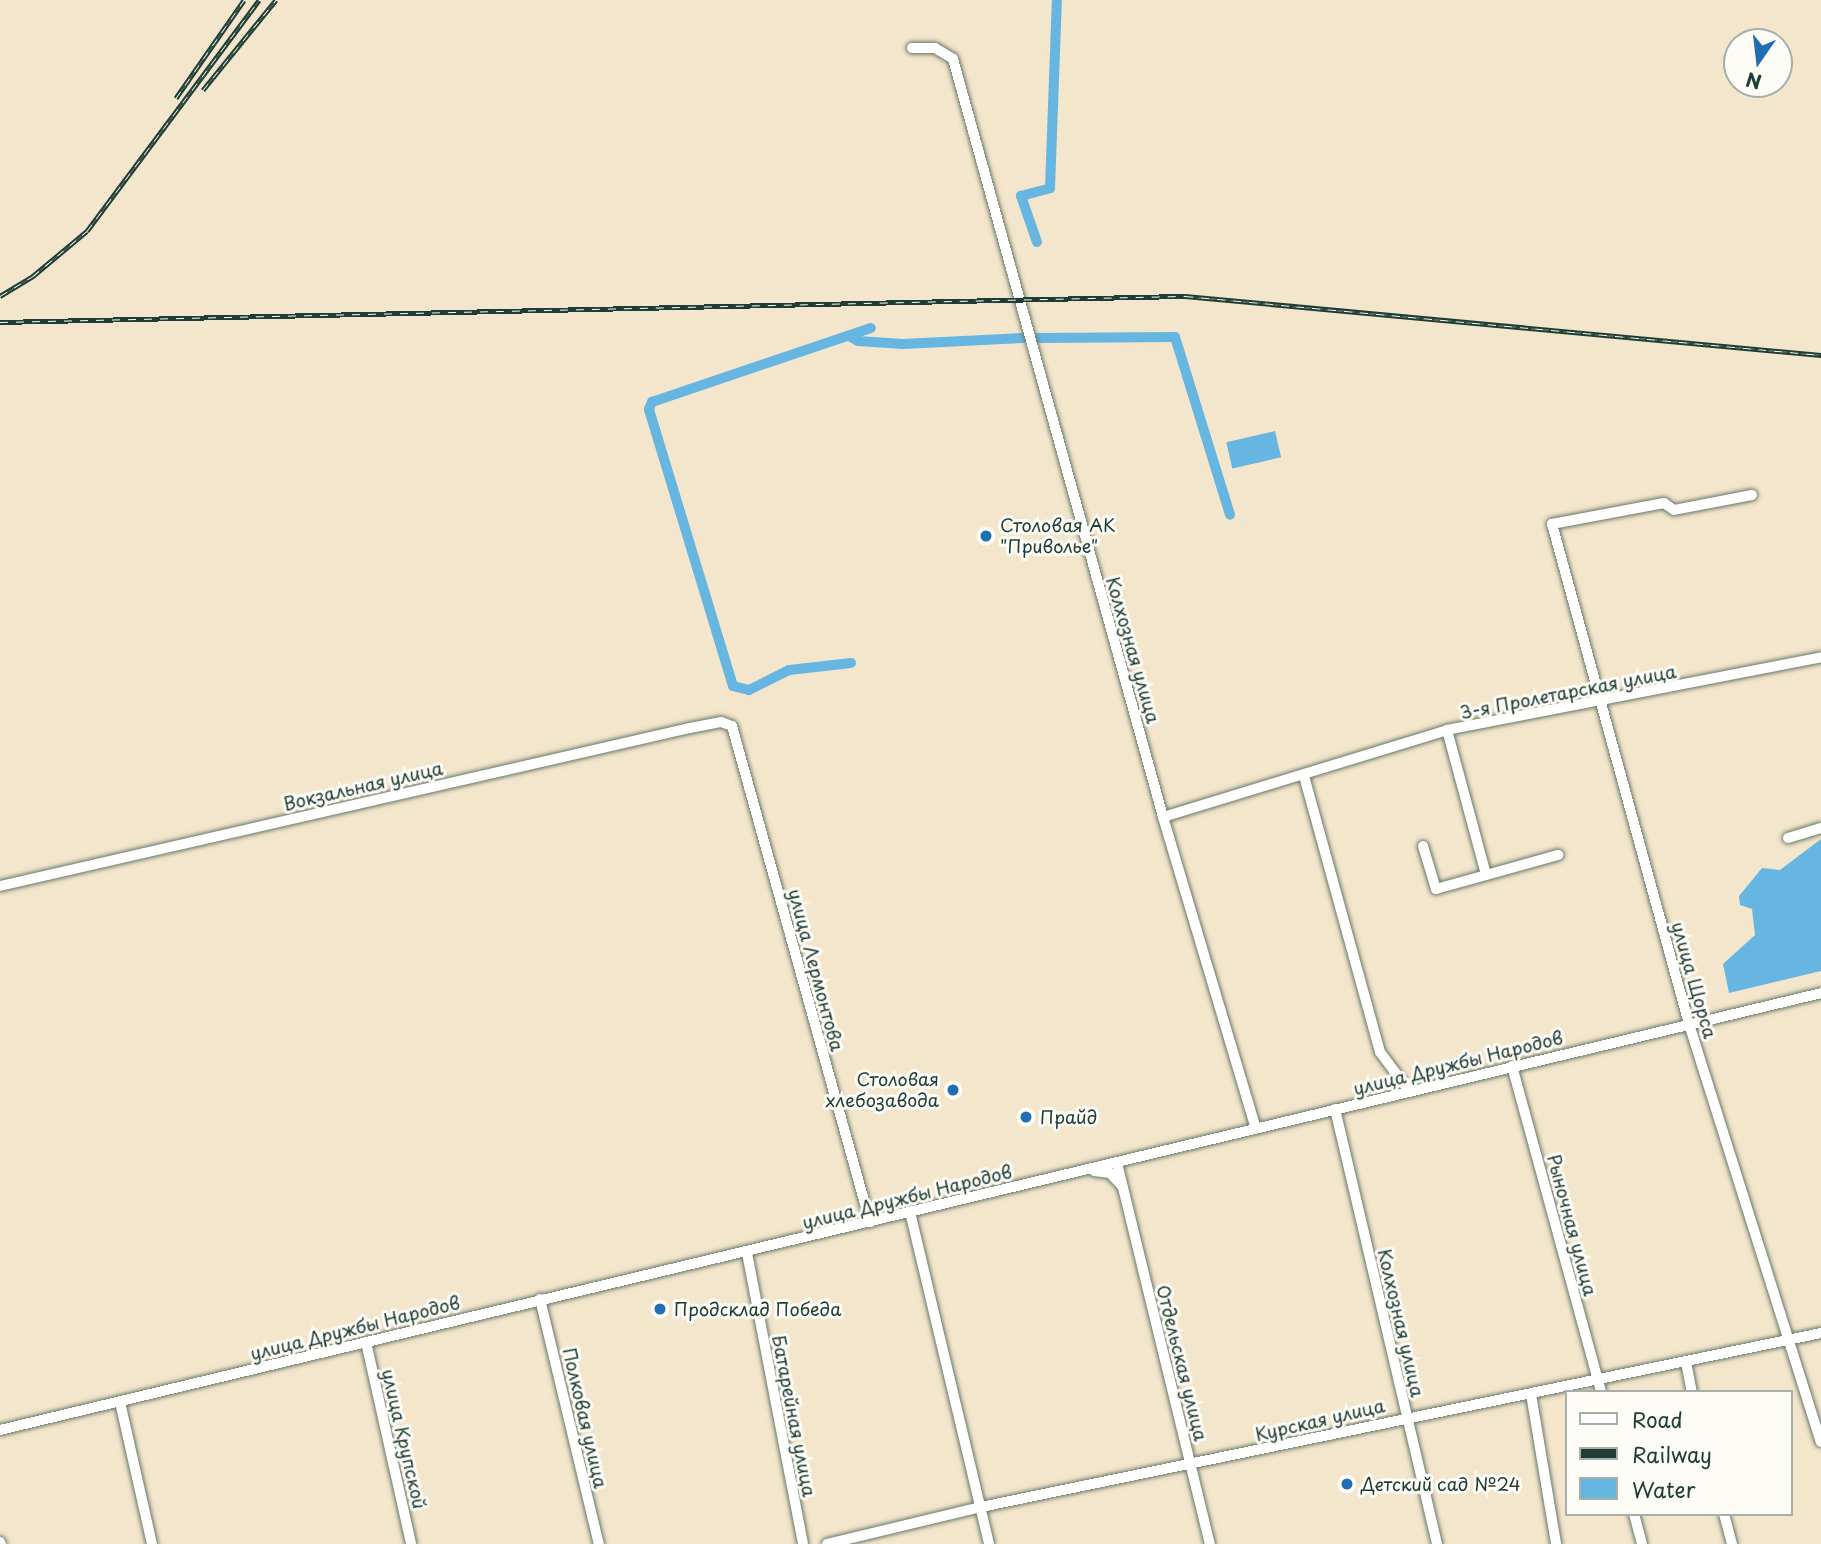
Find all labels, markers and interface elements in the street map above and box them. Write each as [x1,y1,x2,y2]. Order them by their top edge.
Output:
north arrow [1723,28,1793,98]
text: N [1743,66,1764,97]
place label: Столовая АК "Приволье" [1000,515,1115,558]
marker: Столовая АК "Приволье" [978,528,994,544]
street label: Колхозная улица [1102,574,1164,726]
street label: 3-я Пролетарская улица [1458,660,1678,724]
street label: Вокзальная улица [281,757,445,815]
street label: улица Лермонтова [784,886,848,1054]
street label: улица Щорса [1667,919,1721,1041]
street label: улица Дружбы Народов [1350,1026,1566,1100]
place label: Столовая хлебозавода [825,1069,939,1112]
marker: Столовая хлебозавода [945,1082,961,1098]
place label: Прайд [1040,1106,1097,1128]
marker: Прайд [1018,1109,1034,1125]
street label: Рыночная улица [1543,1151,1601,1299]
street label: улица Дружбы Народов [799,1160,1015,1234]
street label: Колхозная улица [1373,1246,1429,1400]
street label: Отдельская улица [1152,1282,1212,1444]
street label: улица Дружбы Народов [247,1291,463,1365]
place label: Продсклад Победа [674,1298,841,1320]
marker: Продсклад Победа [652,1301,668,1317]
street label: Батарейная улица [768,1333,820,1499]
street label: Полковая улица [558,1345,612,1491]
street label: улица Крупской [377,1366,431,1512]
legend [1566,1390,1793,1516]
street label: Курская улица [1253,1394,1387,1446]
text: Road [1632,1403,1683,1435]
text: Railway [1632,1438,1712,1470]
place label: Детский сад №24 [1361,1473,1522,1495]
text: Water [1632,1473,1695,1505]
marker: Детский сад №24 [1339,1476,1355,1492]

